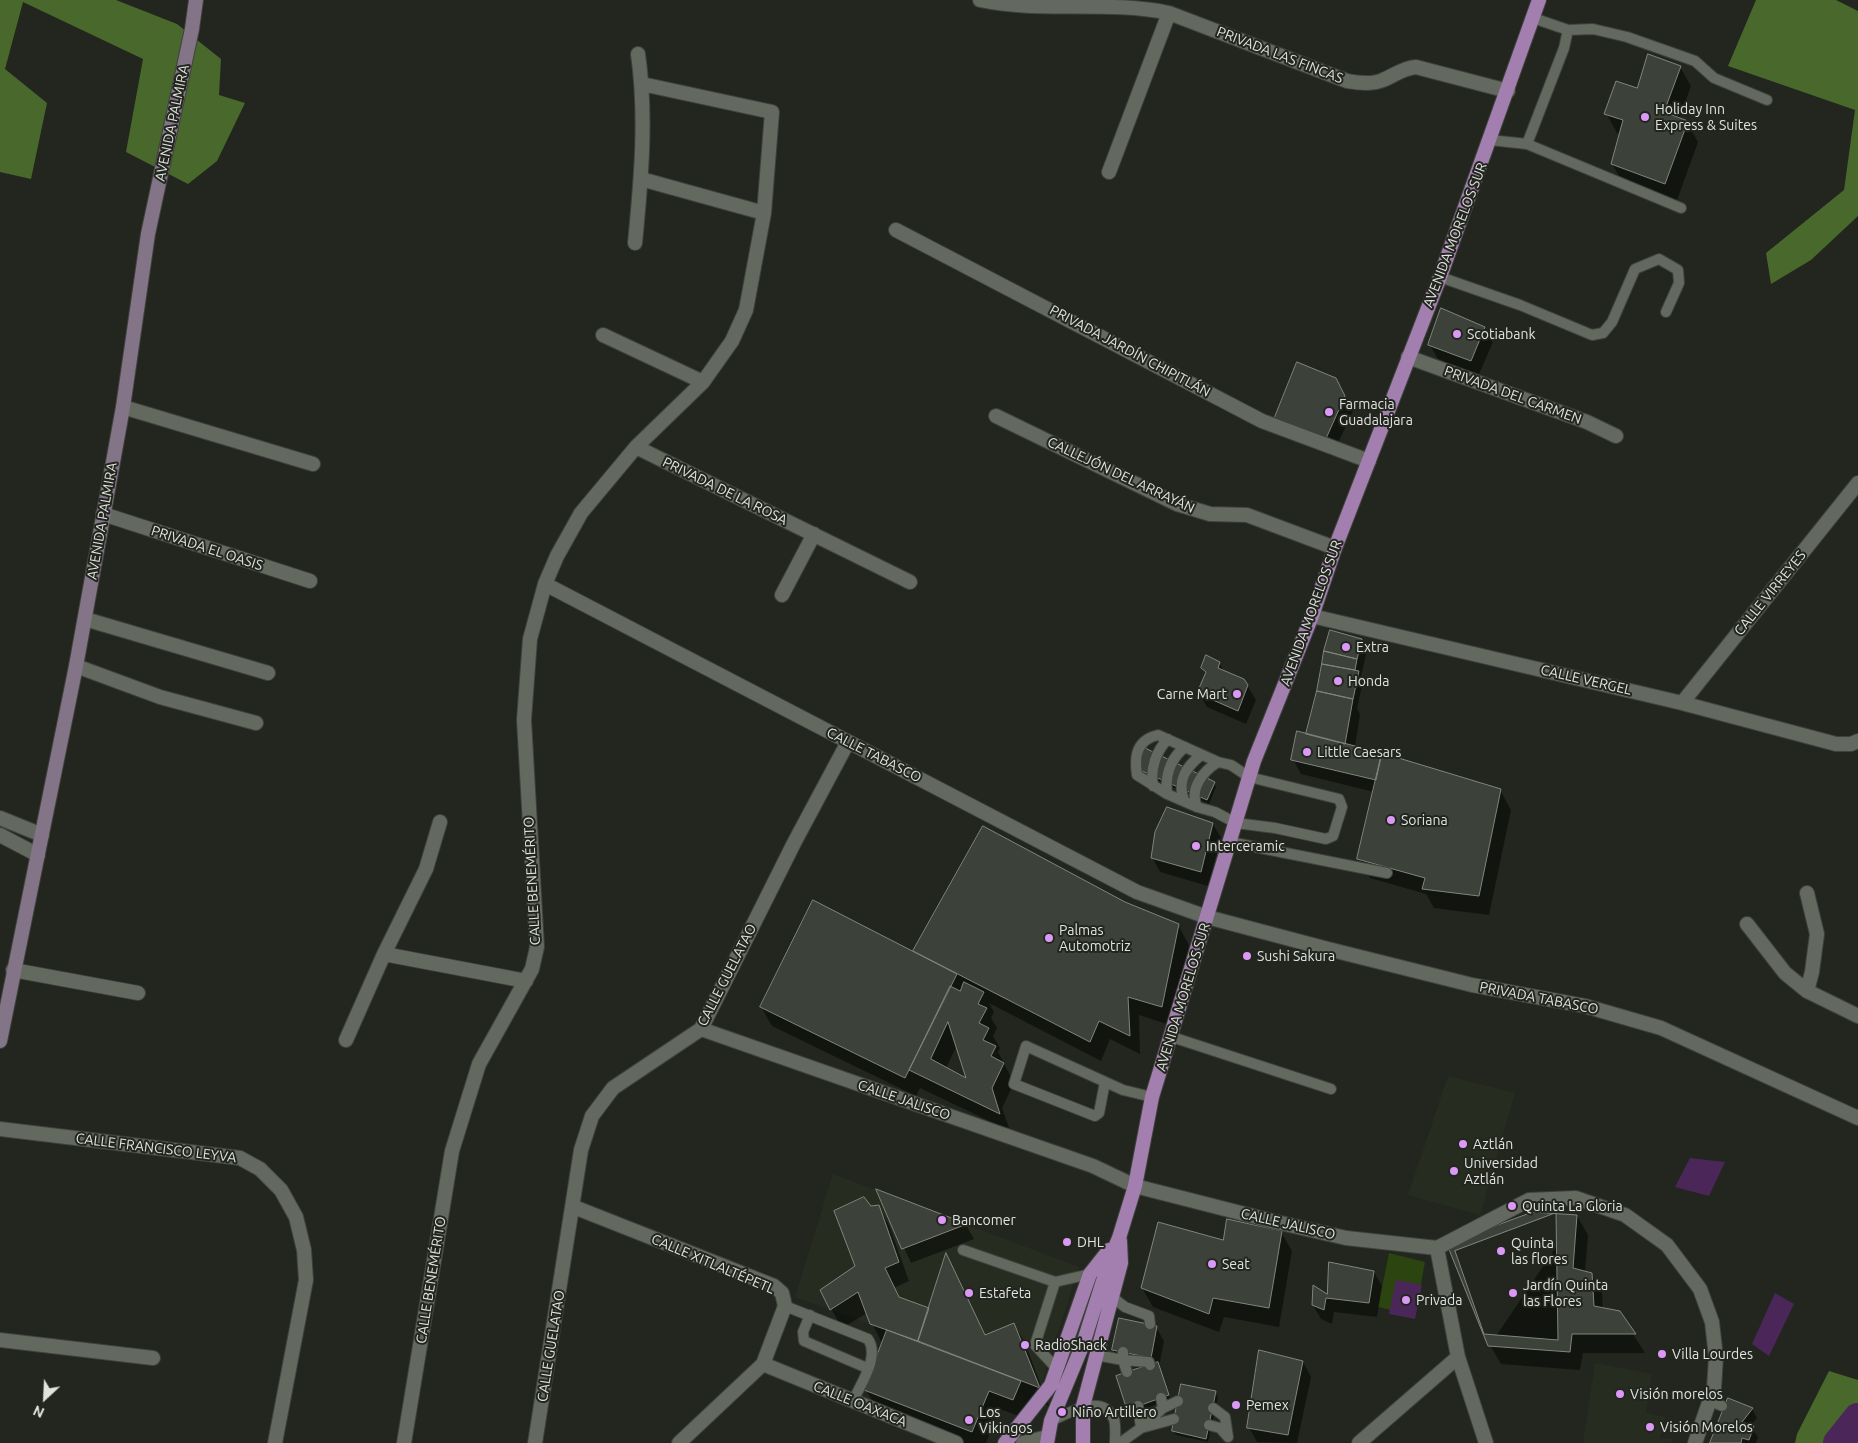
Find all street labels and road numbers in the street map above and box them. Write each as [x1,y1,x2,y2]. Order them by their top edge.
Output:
street label: PRIVADA LAS FINCAS [1214,23,1346,87]
street label: AVENIDA PALMIRA [151,63,193,183]
street label: AVENIDA MORELOS SUR [1420,160,1490,310]
street label: PRIVADA JARDÍN CHIPITLÁN [1047,301,1213,401]
street label: PRIVADA DEL CARMEN [1442,362,1584,428]
street label: CALLEJÓN DEL ARRAYÁN [1045,433,1197,517]
street label: PRIVADA DE LA ROSA [660,453,790,529]
street label: AVENIDA PALMIRA [83,461,121,581]
street label: PRIVADA EL OASIS [149,522,265,574]
street label: AVENIDA MORELOS SUR [1277,538,1345,688]
street label: CALLE VIRREYES [1731,547,1809,639]
street label: CALLE VERGEL [1539,661,1633,699]
street label: CALLE TABASCO [824,724,924,786]
street label: CALLE BENEMÉRITO [520,816,544,946]
street label: CALLE GUELATAO [694,921,760,1029]
street label: AVENIDA MORELOS SUR [1152,921,1214,1073]
street label: PRIVADA TABASCO [1478,978,1600,1018]
street label: CALLE JALISCO [856,1076,952,1124]
street label: CALLE FRANCISCO LEYVA [75,1130,237,1166]
street label: CALLE JALISCO [1239,1205,1337,1243]
street label: CALLE BENEMÉRITO [413,1215,449,1345]
street label: CALLE XITLALTÉPETL [649,1230,777,1298]
street label: CALLE GUELATAO [534,1289,568,1403]
street label: CALLE OAXACA [811,1378,909,1430]

